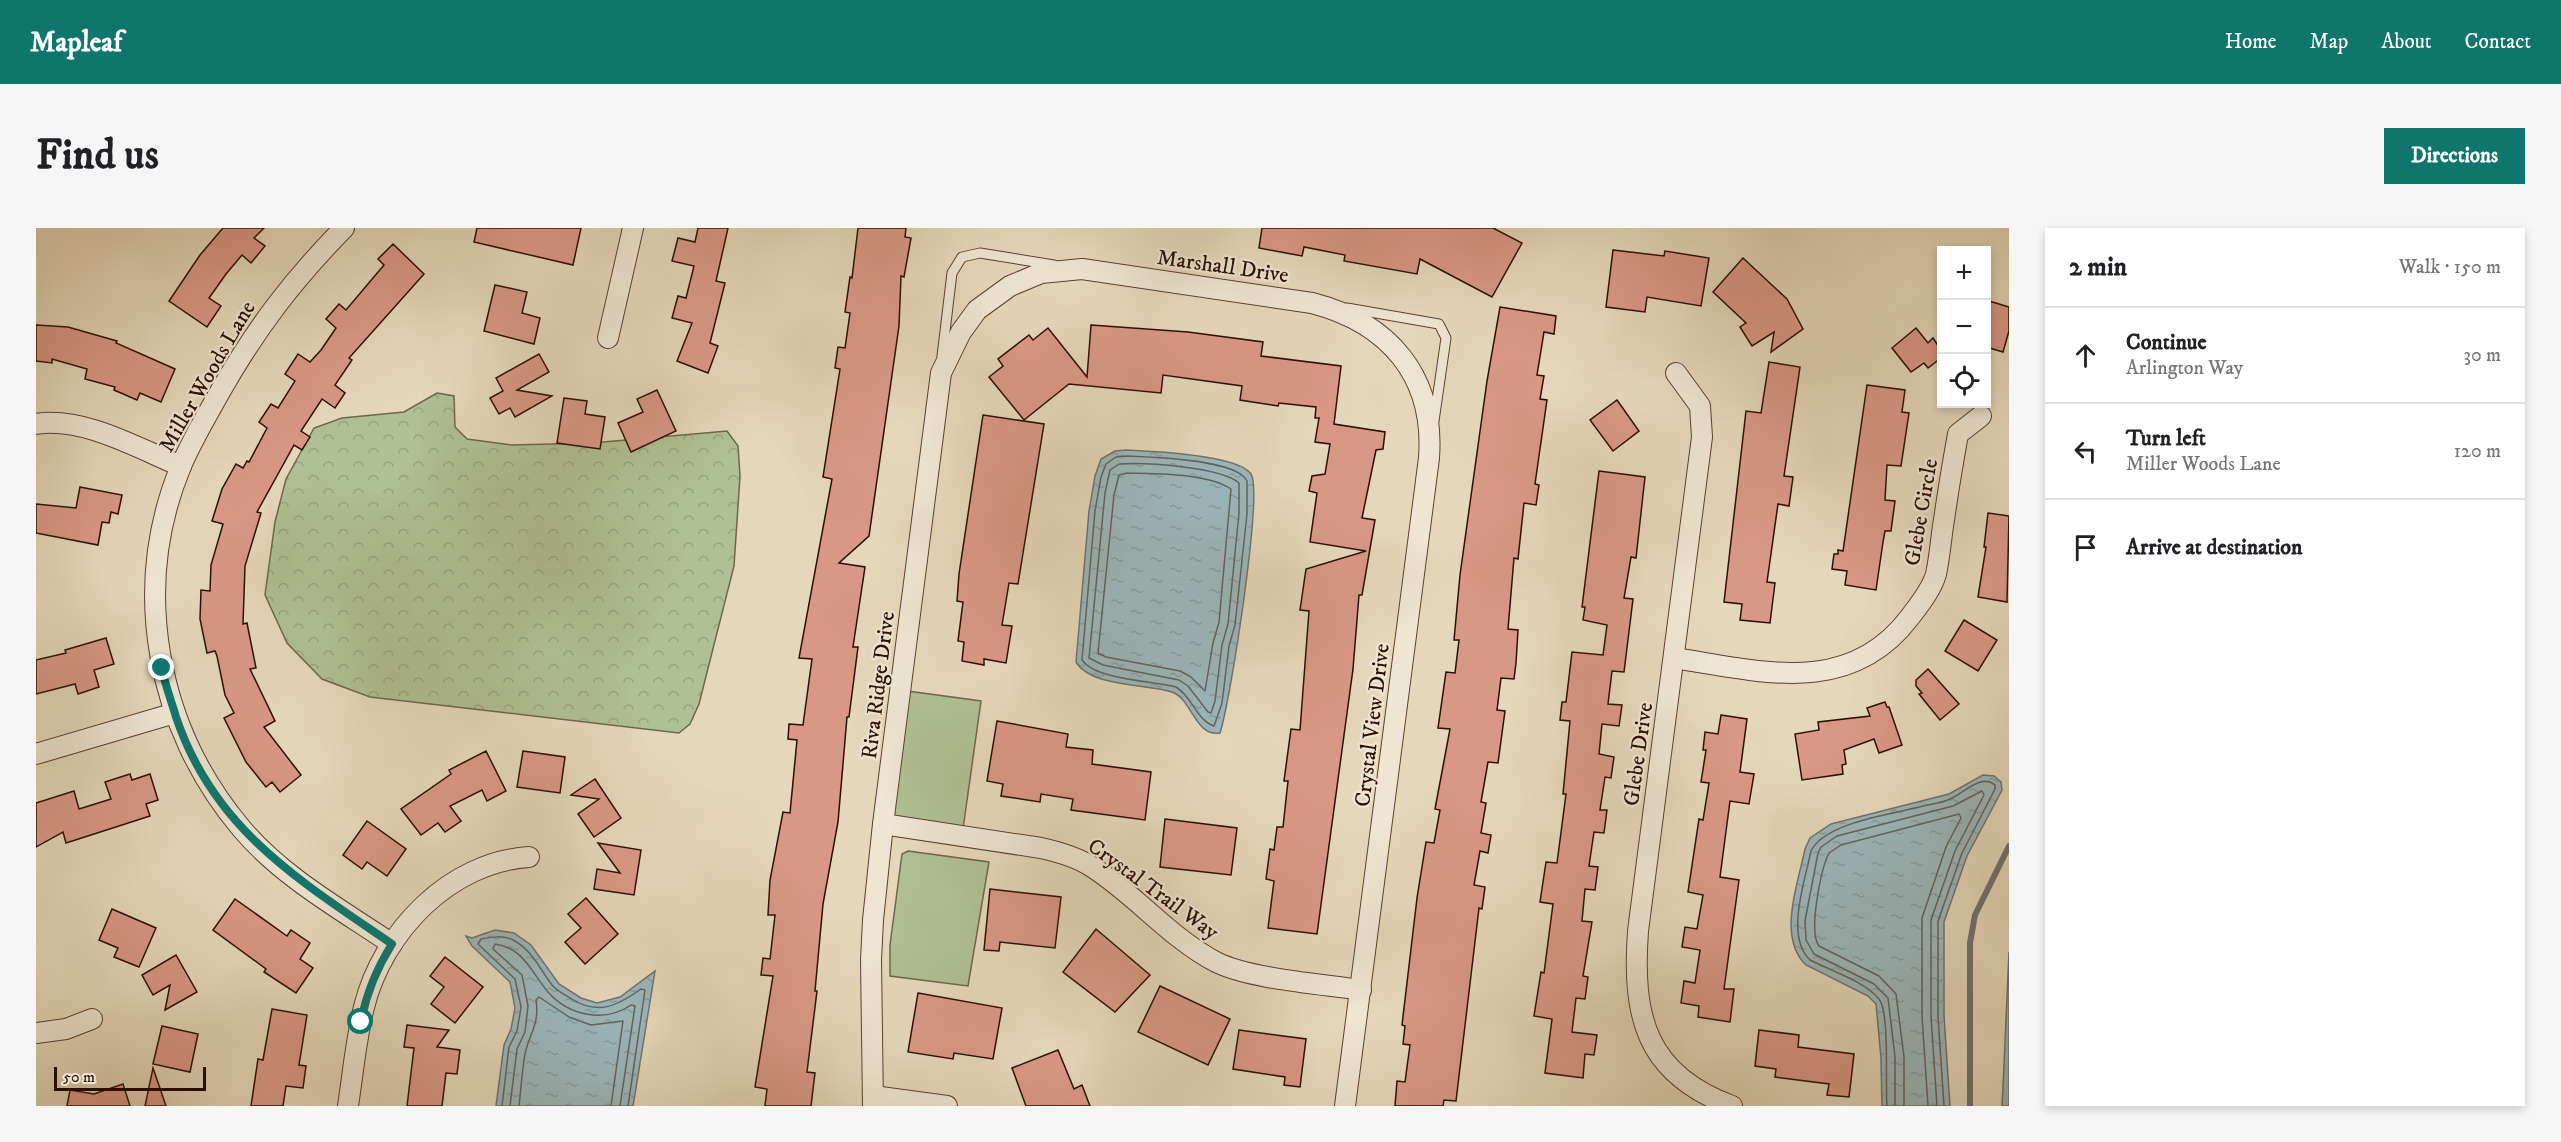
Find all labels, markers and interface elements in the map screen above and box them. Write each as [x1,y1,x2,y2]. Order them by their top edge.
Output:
text: Mapleaf [30,25,122,60]
text: Home [2225,29,2277,55]
text: Map [2310,29,2348,55]
text: About [2381,29,2432,55]
text: Contact [2465,29,2531,55]
button: Directions [2384,128,2525,184]
text: Find us [36,130,159,182]
street label: Marshall Drive [1155,244,1290,289]
map controls [1937,246,1991,408]
button: + [1937,246,1991,300]
text: 2 min [2069,251,2127,284]
text: Walk · 150 m [2399,255,2501,280]
street label: Miller Woods Lane [153,296,262,457]
button: − [1937,300,1991,354]
text: Continue [2126,329,2207,356]
icon: ahead [2069,339,2102,372]
text: 30 m [2463,343,2501,368]
button: locate [1937,354,1991,408]
text: Arlington Way [2126,356,2243,381]
text: Turn left [2126,425,2206,452]
icon: left [2069,435,2102,468]
text: 120 m [2454,439,2501,464]
text: Miller Woods Lane [2126,452,2281,477]
street label: Glebe Circle [1899,456,1944,568]
icon: arrive [2069,531,2102,564]
text: Arrive at destination [2126,534,2303,561]
street label: Riva Ridge Drive [856,610,901,761]
street label: Crystal View Drive [1349,642,1396,808]
route end [148,654,174,680]
street label: Glebe Drive [1618,701,1659,808]
street label: Crystal Trail Way [1082,833,1224,946]
route start [347,1008,373,1034]
scale bar [54,1064,206,1092]
text: 50 m [63,1067,95,1087]

